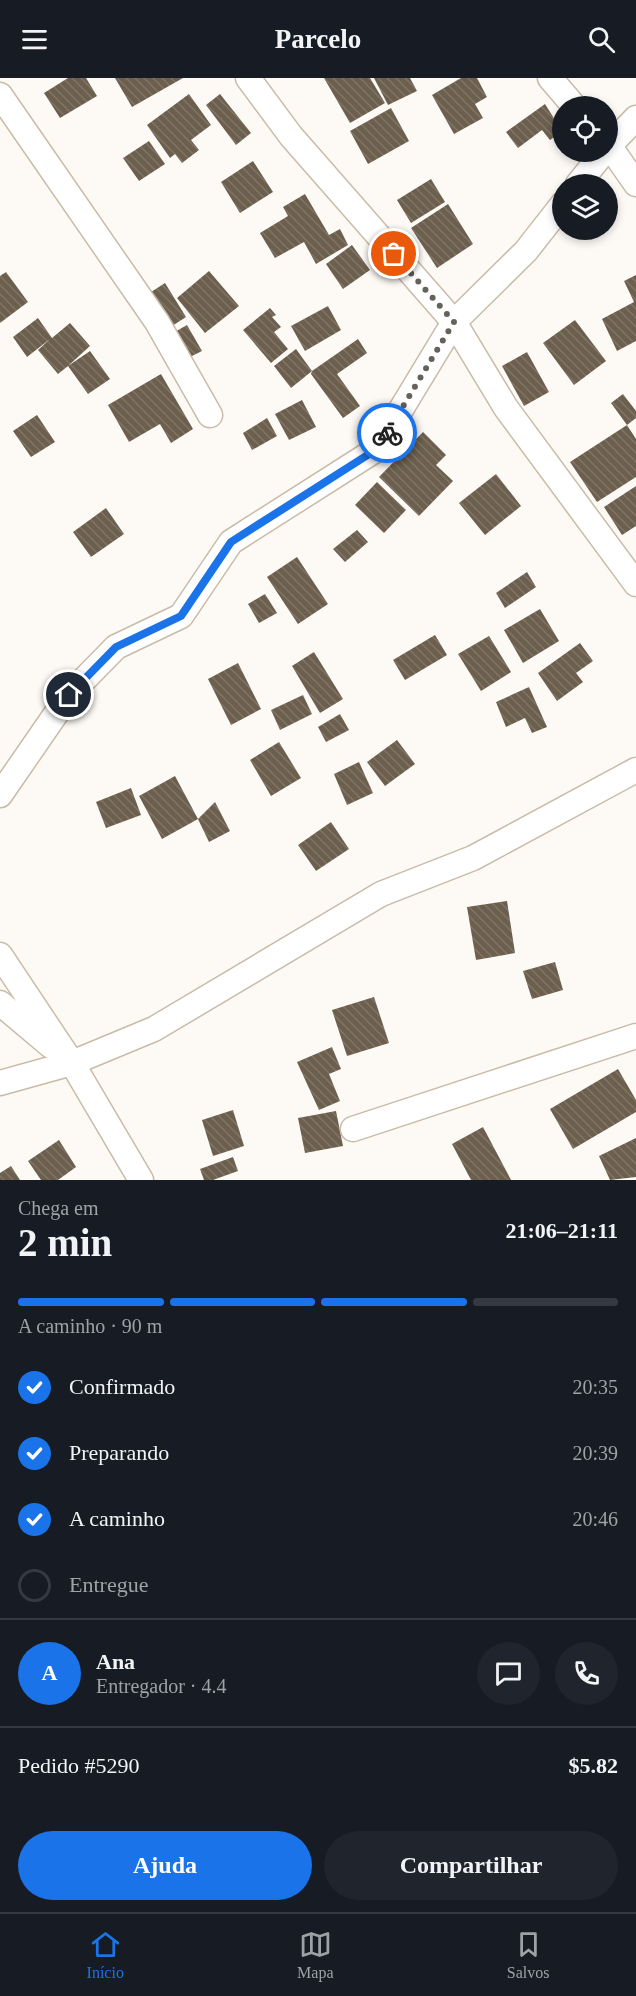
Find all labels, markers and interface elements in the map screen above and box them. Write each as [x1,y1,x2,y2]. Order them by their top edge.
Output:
icon: menu [18,23,51,56]
icon: search [585,23,618,56]
text: Parcelo [275,24,361,54]
map controls [552,96,618,240]
button: locate [552,96,618,162]
button: layers [552,174,618,240]
pin [368,228,419,279]
icon: bag [377,237,410,270]
courier [357,403,417,463]
icon: bike [371,417,404,450]
pin [43,669,94,720]
icon: home [52,678,85,711]
text: Chega em [18,1197,99,1219]
text: 21:06–21:11 [506,1218,618,1243]
text: 2 min [18,1221,112,1264]
text: A caminho · 90 m [18,1315,162,1337]
icon: check [18,1371,51,1404]
text: Confirmado [69,1374,175,1399]
text: 20:35 [572,1376,618,1398]
icon: check [18,1437,51,1470]
text: Preparando [69,1440,169,1465]
text: 20:39 [572,1442,618,1464]
icon: check [18,1503,51,1536]
text: A caminho [69,1506,165,1531]
text: 20:46 [572,1508,618,1530]
text: Entregue [69,1572,148,1597]
button: chat [477,1642,540,1705]
button: phone [555,1642,618,1705]
text: Ana [96,1649,135,1674]
text: A [42,1660,57,1685]
text: Entregador · 4.4 [96,1675,227,1697]
text: Pedido #5290 [18,1753,140,1778]
text: $5.82 [569,1753,618,1778]
button: Ajuda [18,1831,312,1900]
button: Compartilhar [324,1831,618,1900]
tab: Início [87,1928,124,1982]
tab: Mapa [297,1928,334,1982]
tab: Salvos [507,1928,549,1982]

